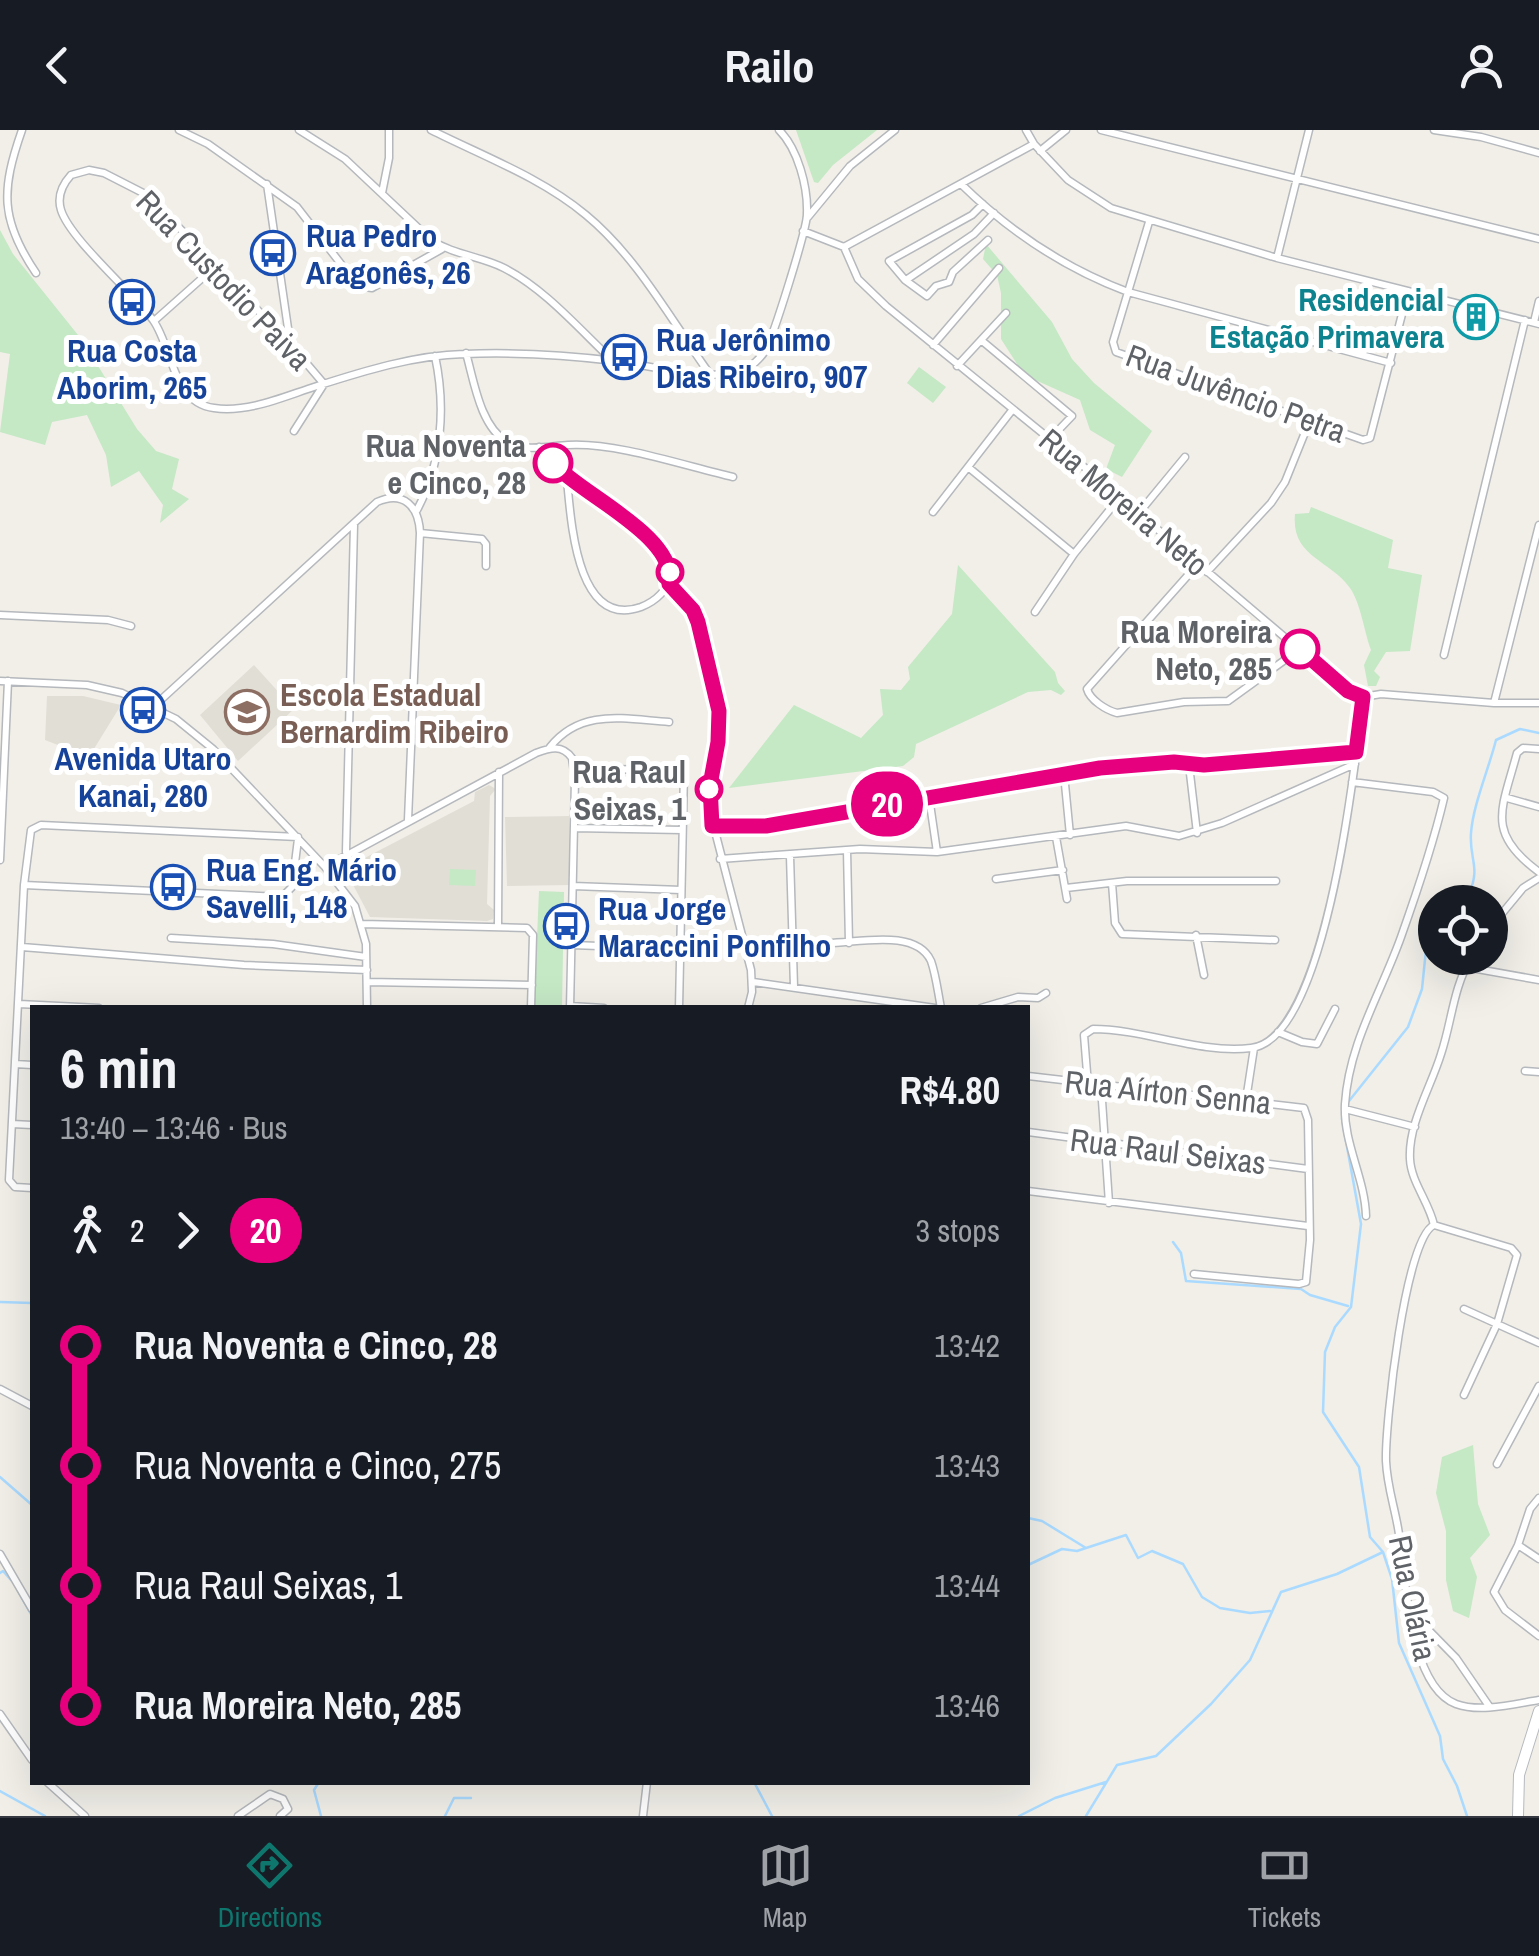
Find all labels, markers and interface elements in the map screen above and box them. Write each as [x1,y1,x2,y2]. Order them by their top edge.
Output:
text: Railo [724,35,815,96]
icon: back [30,38,85,93]
icon: person [1454,38,1509,93]
street label: Rua Custodio Paiva [127,181,321,380]
place label: Rua Pedro Aragonês, 26 [306,214,471,294]
bus stop icon: Rua Pedro Aragonês, 26 [250,230,296,276]
place label: Residencial Estação Primavera [1209,278,1444,358]
bus stop icon: Rua Costa Aborim, 265 [109,279,155,325]
building icon: Residencial Estação Primavera [1453,294,1499,340]
place label: Rua Jerônimo Dias Ribeiro, 907 [656,318,868,398]
place label: Rua Costa Aborim, 265 [57,329,207,409]
street label: Rua Juvêncio Petra [1120,333,1352,453]
bus stop icon: Rua Jerônimo Dias Ribeiro, 907 [601,334,647,380]
street label: Rua Moreira Neto [1030,419,1218,585]
place label: Rua Noventa e Cinco, 28 [366,424,526,504]
marker: Rua Noventa e Cinco, 28 [534,444,572,482]
unlabelled marker [657,559,683,585]
place label: Rua Moreira Neto, 285 [1120,610,1272,690]
marker: Rua Moreira Neto, 285 [1281,630,1319,668]
place label: Escola Estadual Bernardim Ribeiro [280,673,509,753]
bus stop icon: Avenida Utaro Kanai, 280 [120,687,166,733]
school or university icon: Escola Estadual Bernardim Ribeiro [224,689,270,735]
place label: Avenida Utaro Kanai, 280 [55,737,231,817]
place label: Rua Raul Seixas, 1 [572,750,686,830]
line badge: 20 [842,772,932,836]
marker: Rua Raul Seixas, 1 [696,776,722,802]
text: 20 [871,781,903,828]
place label: Rua Eng. Mário Savelli, 148 [206,848,397,928]
bus stop icon: Rua Eng. Mário Savelli, 148 [150,864,196,910]
map controls [1418,885,1508,975]
button: locate [1418,885,1508,975]
place label: Rua Jorge Maraccini Ponfilho [598,887,831,967]
bus stop icon: Rua Jorge Maraccini Ponfilho [543,903,589,949]
text: 6 min [60,1031,178,1105]
street label: Rua Aírton Senna [1063,1060,1274,1124]
text: R$4.80 [900,1065,1000,1116]
text: 13:40 – 13:46 · Bus [60,1106,288,1149]
street label: Rua Raul Seixas [1068,1118,1268,1184]
icon: walk [60,1203,115,1258]
icon: forward [160,1203,215,1258]
text: 20 [250,1207,282,1254]
text: 2 [130,1209,145,1252]
text: 3 stops [915,1209,1000,1252]
text: Rua Noventa e Cinco, 28 [134,1320,498,1371]
text: 13:42 [934,1324,1000,1367]
text: Rua Noventa e Cinco, 275 [134,1440,501,1491]
text: 13:43 [934,1444,1000,1487]
street label: Rua Olária [1379,1531,1447,1665]
text: Rua Raul Seixas, 1 [134,1560,402,1611]
text: 13:44 [934,1564,1000,1607]
text: Rua Moreira Neto, 285 [134,1680,461,1731]
text: 13:46 [934,1684,1000,1727]
tab: Directions [218,1838,322,1936]
tab: Map [758,1838,813,1936]
tab: Tickets [1248,1838,1321,1936]

